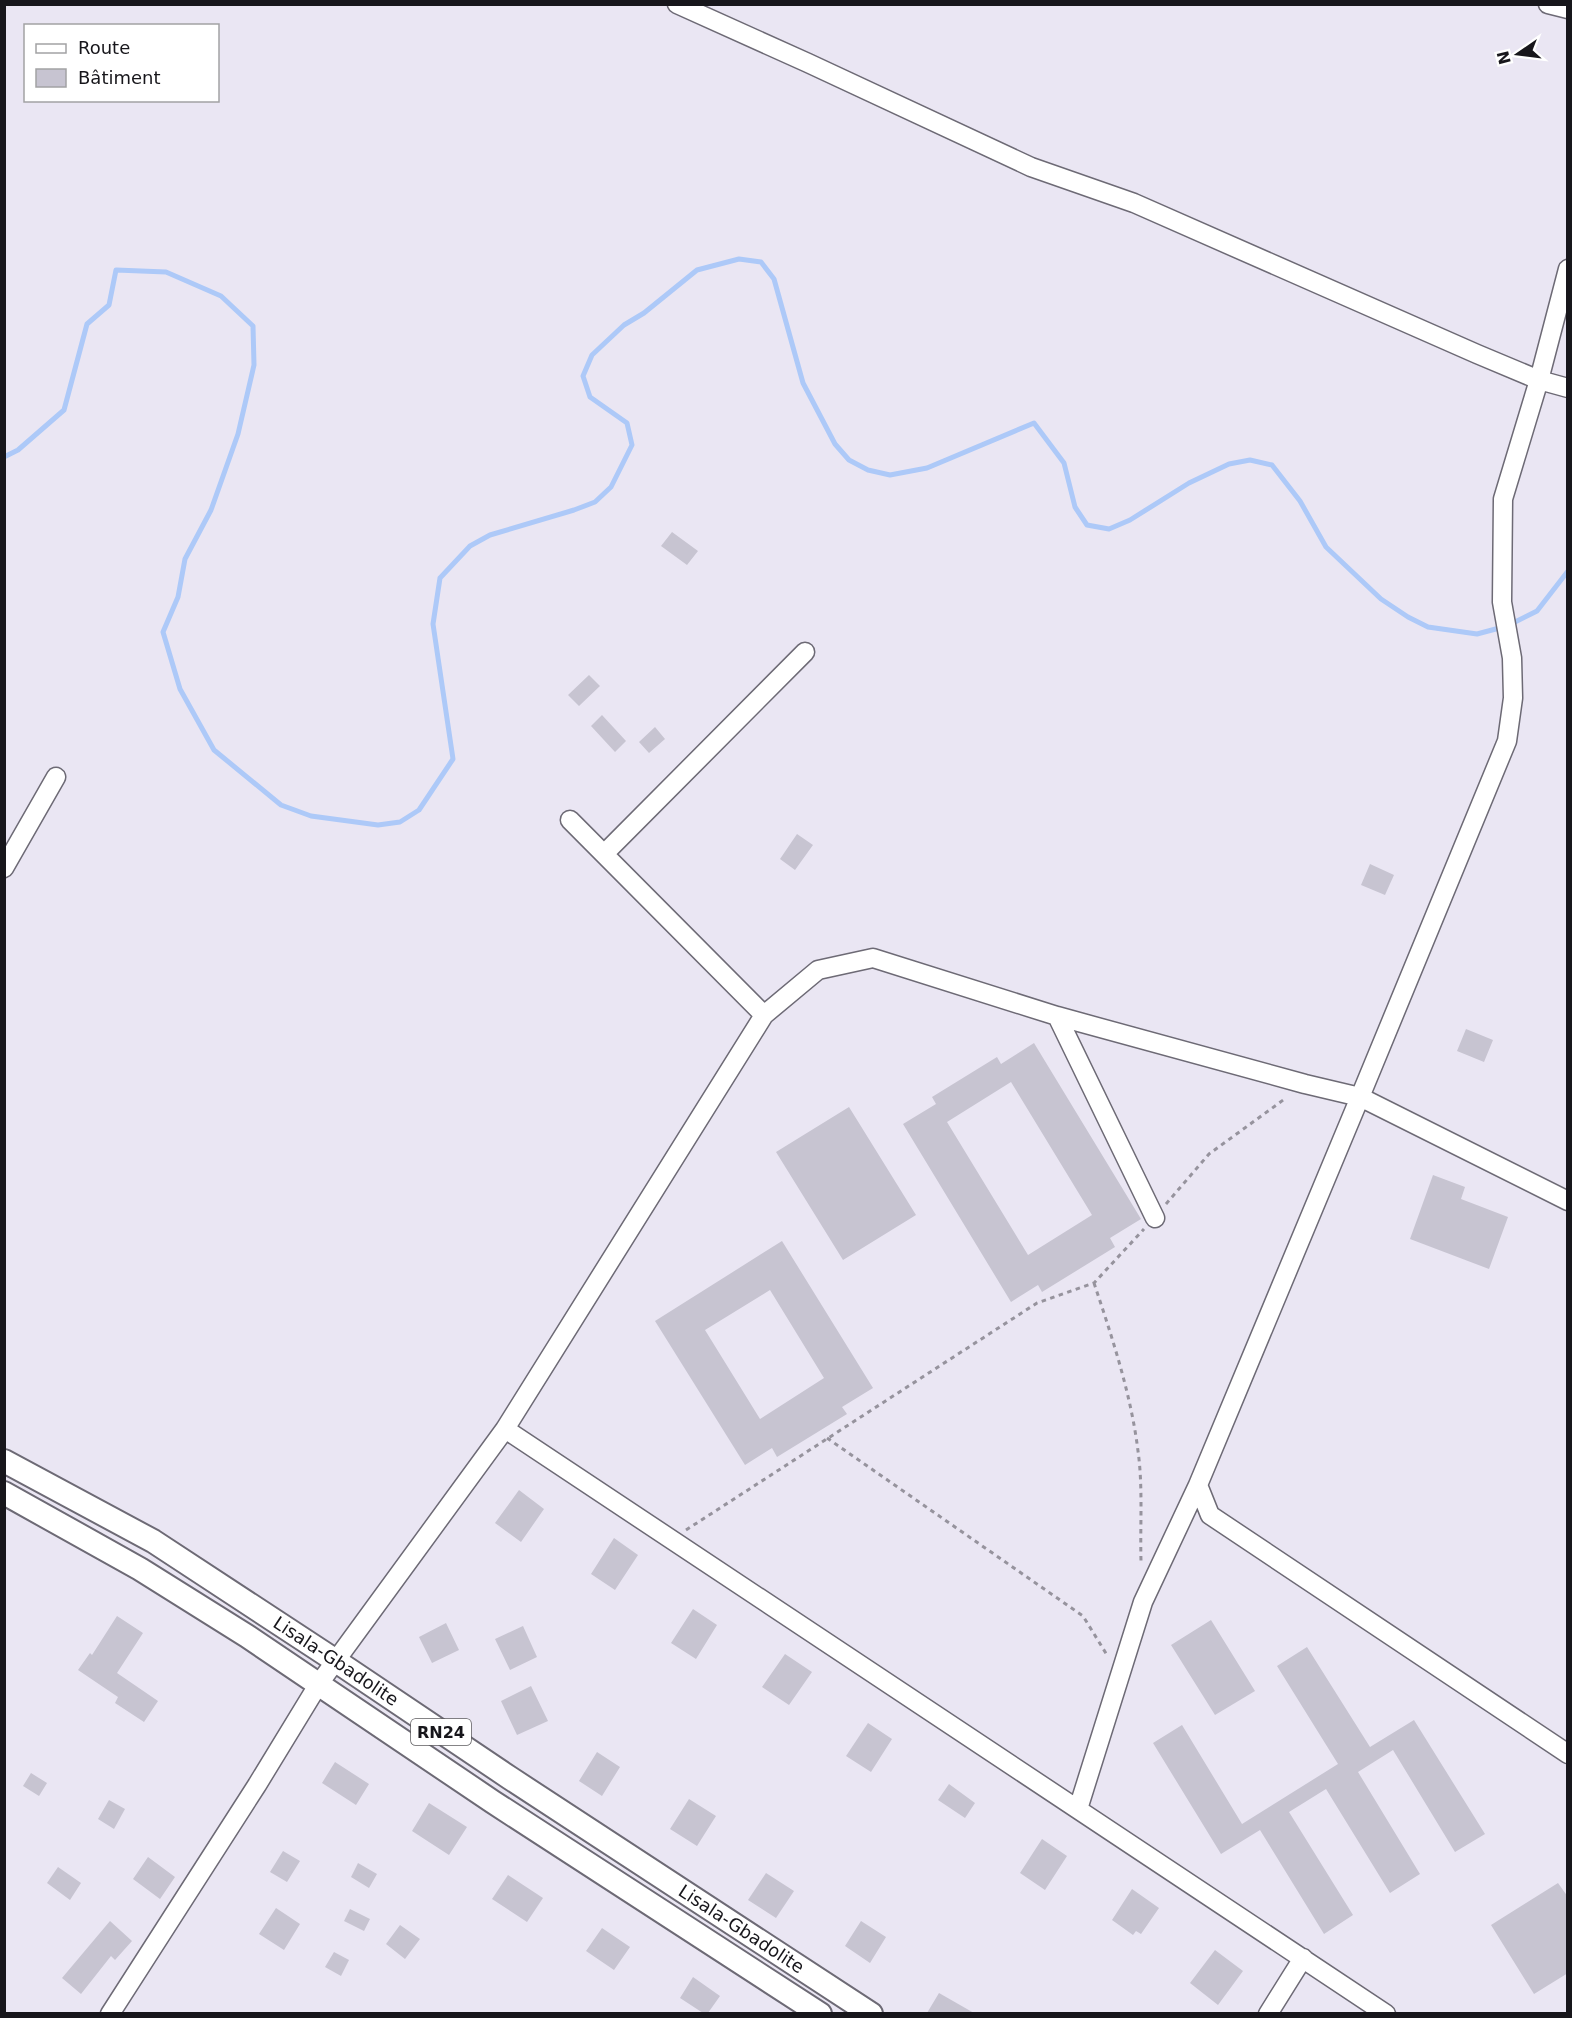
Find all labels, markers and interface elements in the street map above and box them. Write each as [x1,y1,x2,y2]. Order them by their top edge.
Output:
legend [24,24,219,102]
north arrow [1488,24,1548,84]
text: Route [78,37,130,58]
text: N [1493,49,1515,66]
text: Bâtiment [78,67,161,88]
street label: Lisala-Gbadolite [270,1612,403,1710]
road number: RN24 [411,1719,471,1745]
street label: Lisala-Gbadolite [675,1880,808,1977]

